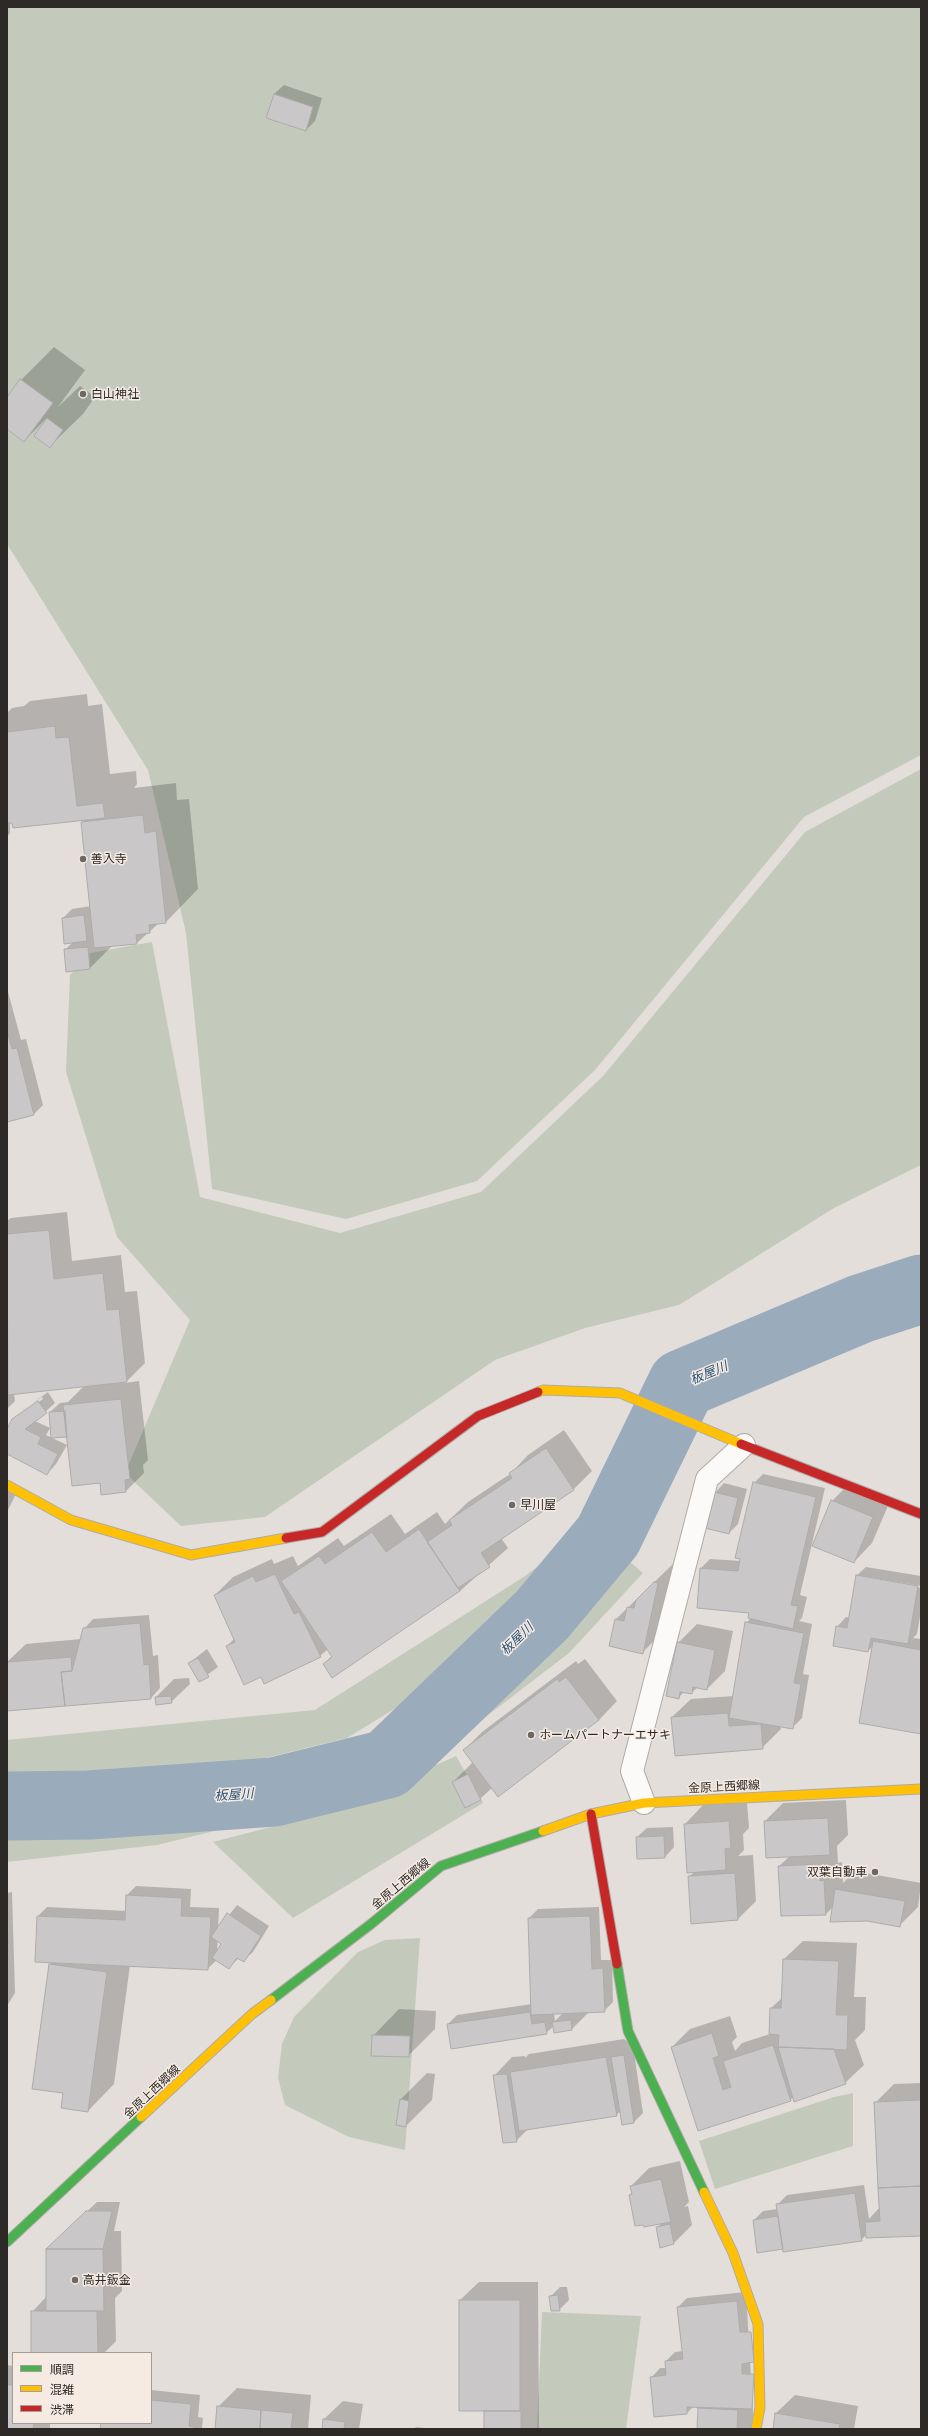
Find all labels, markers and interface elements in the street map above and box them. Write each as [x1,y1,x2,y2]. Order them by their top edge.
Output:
place label: 白山神社 [91,387,139,401]
marker: 白山神社 [78,389,88,399]
place label: 善入寺 [91,852,127,866]
marker: 善入寺 [78,854,88,864]
water label: 板屋川 [688,1358,730,1388]
place label: 早川屋 [520,1498,556,1512]
marker: 早川屋 [507,1500,517,1510]
water label: 板屋川 [498,1620,536,1658]
place label: ホームパートナーエサキ [539,1728,671,1742]
marker: ホームパートナーエサキ [526,1730,536,1740]
street label: 金原上西郷線 [688,1778,760,1796]
water label: 板屋川 [214,1786,254,1804]
street label: 金原上西郷線 [369,1855,433,1913]
place label: 双葉自動車 [807,1865,867,1879]
marker: 双葉自動車 [870,1867,880,1877]
street label: 金原上西郷線 [121,2062,183,2122]
place label: 高井鈑金 [83,2273,131,2287]
marker: 高井鈑金 [70,2275,80,2285]
legend [12,2352,152,2424]
text: 順調 [50,2363,74,2377]
text: 混雑 [50,2383,74,2397]
text: 渋滞 [50,2403,74,2417]

